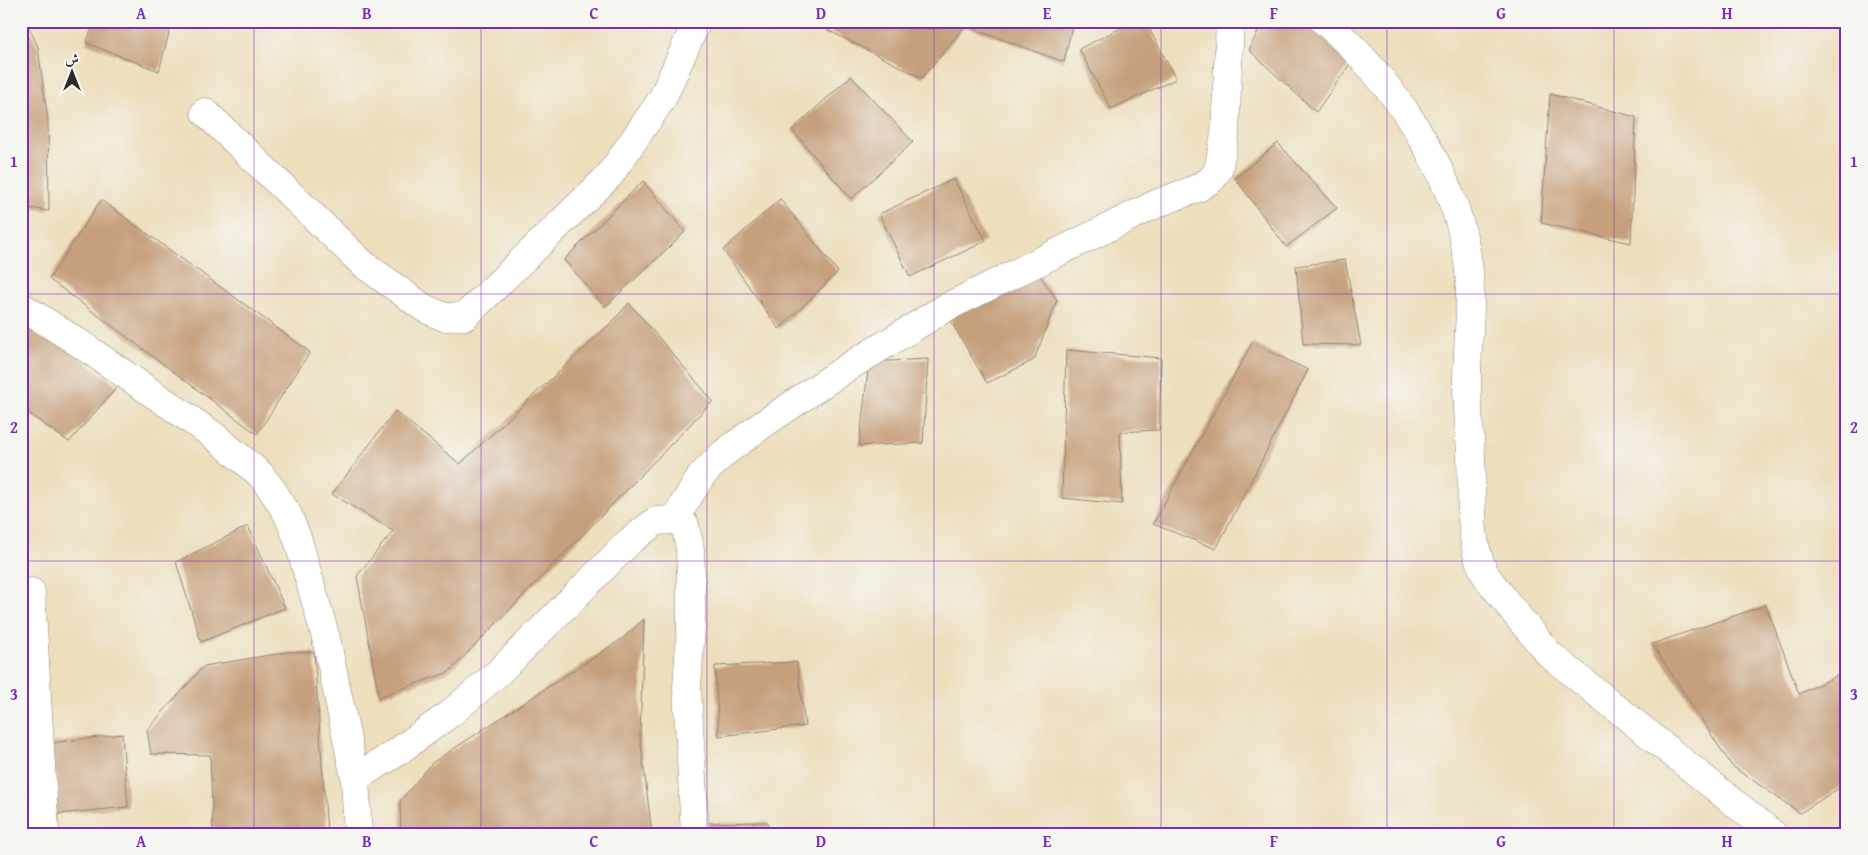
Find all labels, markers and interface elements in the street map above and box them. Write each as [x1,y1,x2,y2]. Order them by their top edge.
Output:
text: A [136,1,147,25]
text: B [362,1,372,25]
text: C [589,1,599,25]
text: D [816,1,826,25]
text: E [1043,1,1052,25]
text: F [1270,1,1278,25]
text: G [1496,1,1506,25]
text: H [1721,1,1733,25]
north arrow [48,48,98,98]
text: ش [65,49,79,69]
text: 1 [10,149,18,173]
text: 1 [1850,149,1858,173]
text: 2 [10,415,18,439]
text: 2 [1850,415,1858,439]
text: 3 [10,682,18,706]
text: 3 [1850,682,1858,706]
text: A [136,829,147,853]
text: B [362,829,372,853]
text: C [589,829,599,853]
text: D [816,829,826,853]
text: E [1043,829,1052,853]
text: F [1270,829,1278,853]
text: G [1496,829,1506,853]
text: H [1721,829,1733,853]

